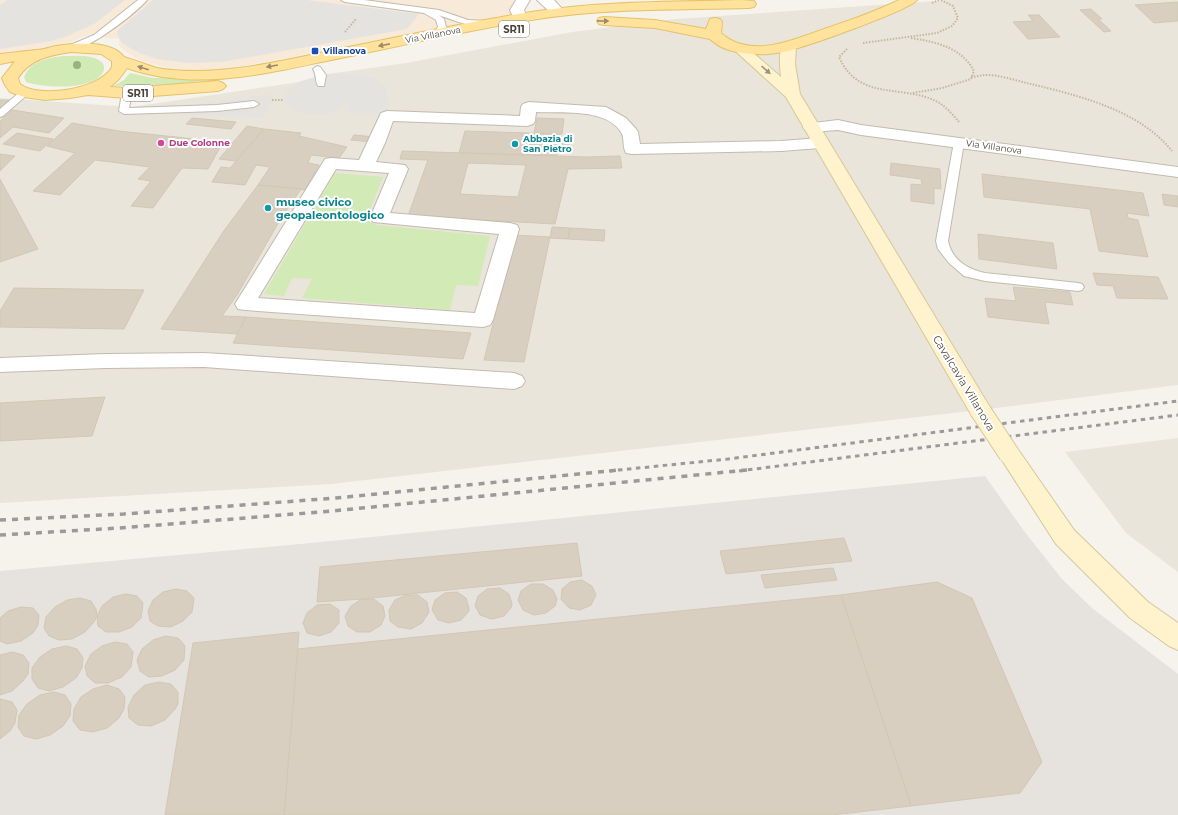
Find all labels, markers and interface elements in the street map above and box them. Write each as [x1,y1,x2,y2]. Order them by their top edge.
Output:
one-way arrow [597,18,610,24]
road number: SR11 [499,21,529,37]
street label: Via Villanova [404,24,462,45]
one-way arrow [378,42,390,48]
place label: Villanova [322,45,366,56]
marker: Villanova [310,46,320,56]
one-way arrow [266,63,278,69]
one-way arrow [137,65,149,71]
one-way arrow [761,66,771,75]
road number: SR11 [123,85,153,101]
place label: Abbazia di San Pietro [522,133,573,154]
place label: Due Colonne [169,137,230,148]
street label: Via Villanova [965,137,1023,156]
marker: Due Colonne [156,138,166,148]
marker: Abbazia di San Pietro [510,139,520,149]
place label: museo civico geopaleontologico [276,195,384,222]
marker: museo civico geopaleontologico [263,203,273,213]
street label: Cavalcavia Villanova [930,332,998,434]

